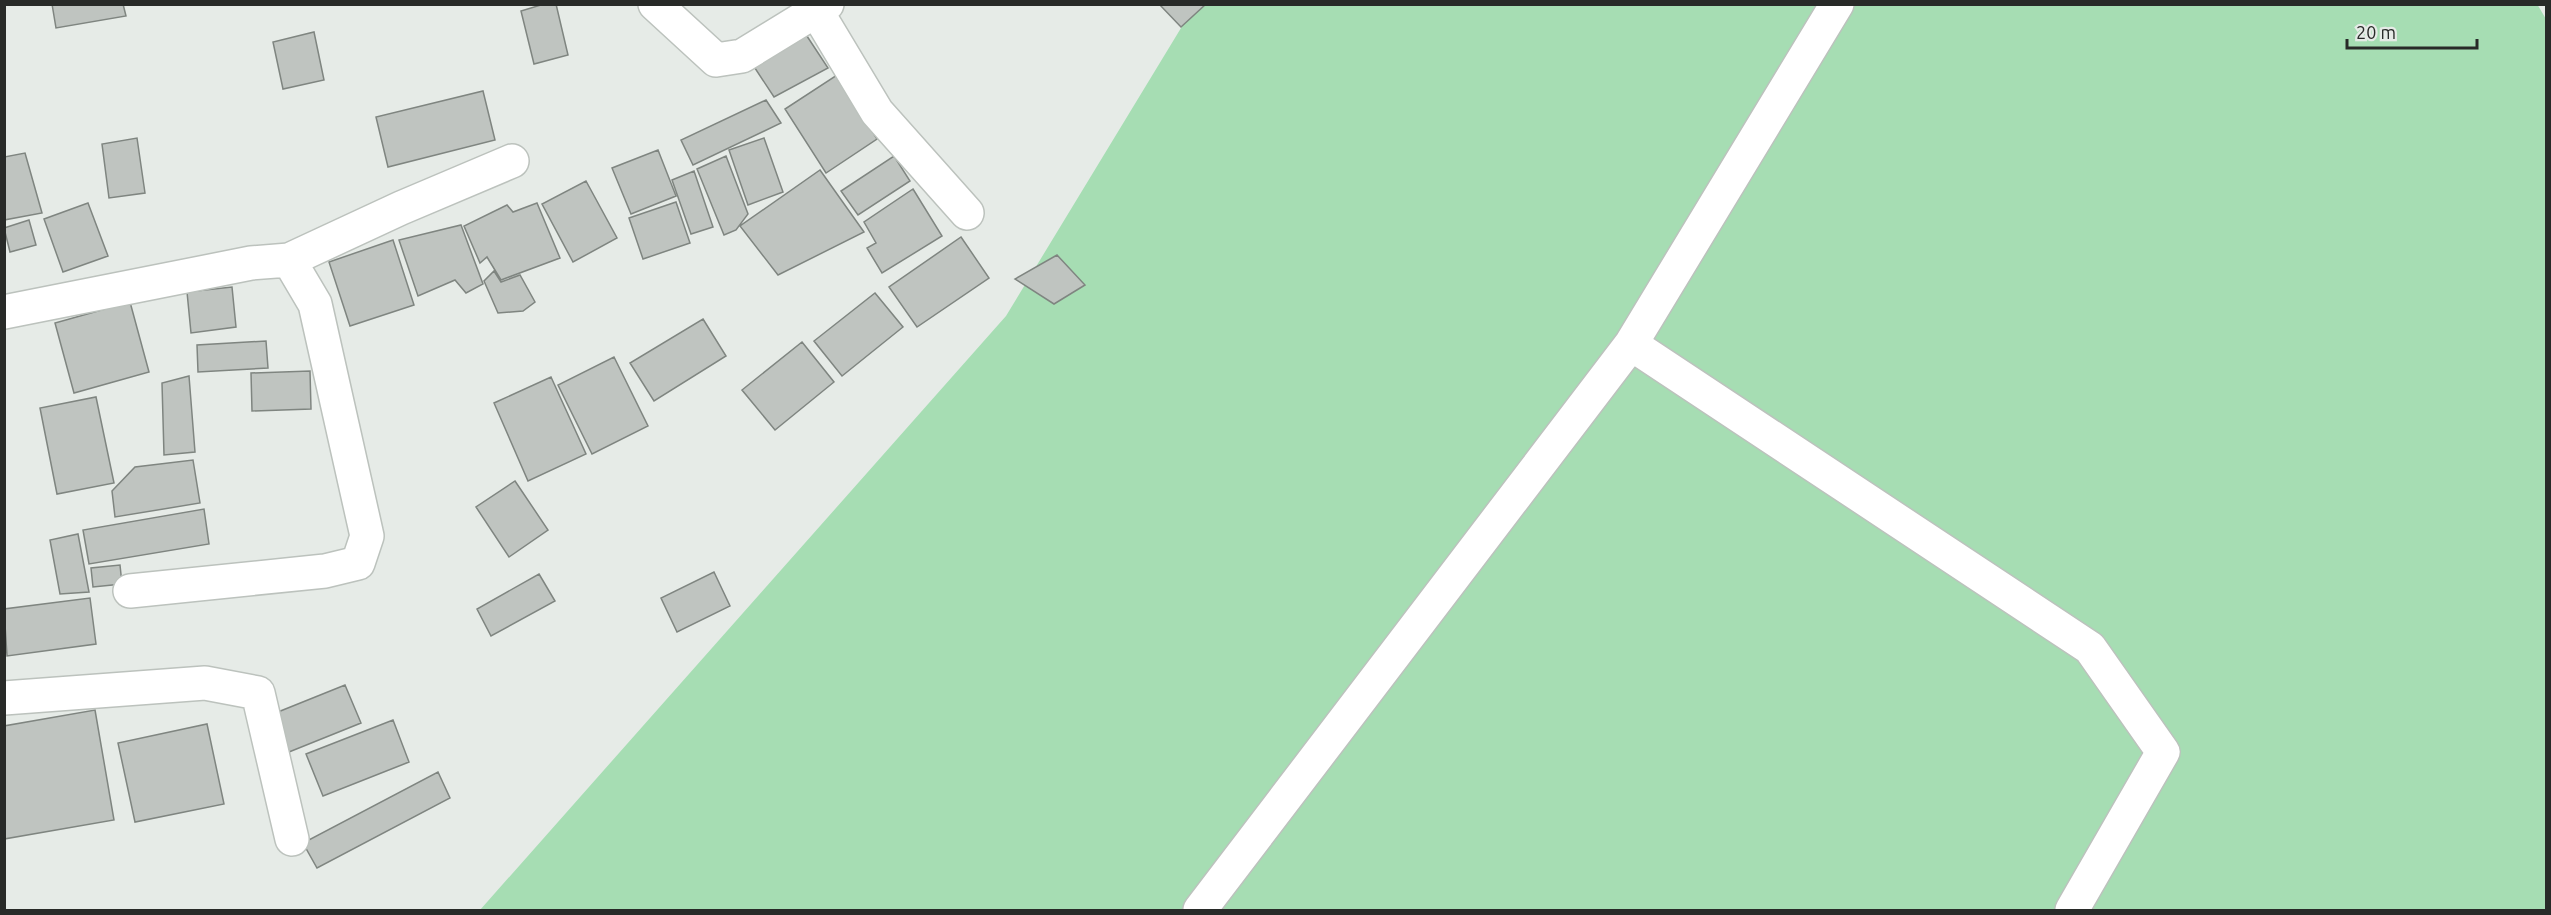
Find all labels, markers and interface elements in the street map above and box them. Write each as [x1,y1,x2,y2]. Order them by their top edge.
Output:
scale bar [2347,12,2478,50]
text: 20 m [2356,22,2396,42]

